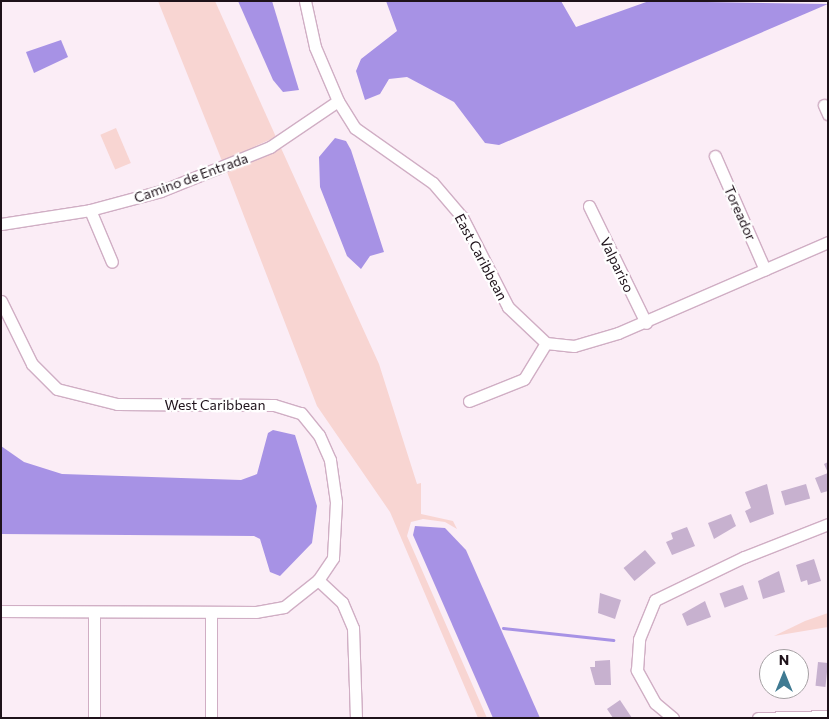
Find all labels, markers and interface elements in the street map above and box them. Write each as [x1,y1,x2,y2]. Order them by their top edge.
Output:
street label: Camino de Entrada [132,150,250,206]
street label: Toreador [720,183,760,243]
street label: East Caribbean [451,211,511,303]
street label: Valpariso [596,235,638,295]
street label: West Caribbean [165,397,265,413]
north arrow [759,649,809,699]
text: N [779,651,789,668]

